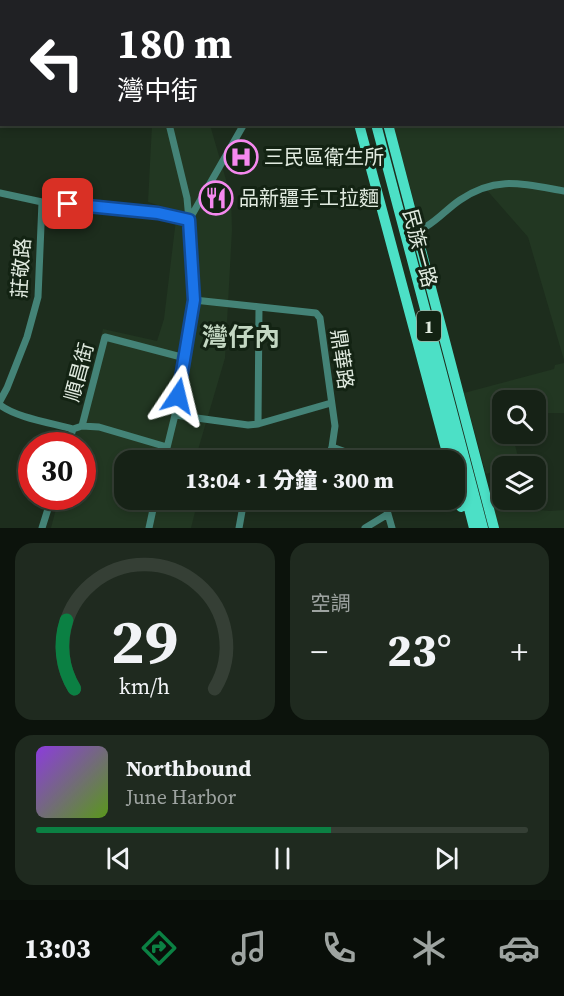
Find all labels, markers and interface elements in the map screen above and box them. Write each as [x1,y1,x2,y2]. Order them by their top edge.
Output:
text: 180 m [117,14,232,72]
icon: left [18,24,96,102]
text: 灣中街 [117,72,198,109]
hospital icon: 三民區衛生所 [223,139,259,175]
place label: 三民區衛生所 [264,143,384,171]
pin [42,178,93,229]
restaurant icon: 品新疆手工拉麵 [198,180,234,216]
place label: 品新疆手工拉麵 [239,184,379,212]
icon: arrive [51,187,84,220]
street label: 民族一路 [396,206,444,290]
street label: 莊敬路 [5,237,37,299]
road number: 1 [417,311,441,341]
district label: 灣仔內 [202,319,280,355]
street label: 鼎華路 [324,327,360,391]
street label: 順昌街 [58,339,100,405]
position arrow [146,364,210,428]
map controls [492,390,546,510]
button: search [492,390,546,444]
speed limit sign: 30 [18,432,96,510]
button: layers [492,456,546,510]
text: 13:04 · 1 分鐘 · 300 m [185,465,394,495]
text: 空調 [311,589,351,617]
text: 29 [111,598,179,684]
text: 23° [387,619,451,681]
text: − [311,629,328,674]
text: + [510,629,528,674]
text: km/h [119,672,170,701]
text: Northbound [126,753,251,783]
text: June Harbor [126,783,236,811]
icon: previous [102,842,135,875]
icon: pause [266,842,299,875]
icon: next [430,842,463,875]
icon: directions [138,927,180,969]
icon: music [228,927,270,969]
icon: phone [318,927,360,969]
icon: climate [408,927,450,969]
icon: car [498,927,540,969]
text: 13:03 [24,930,91,967]

